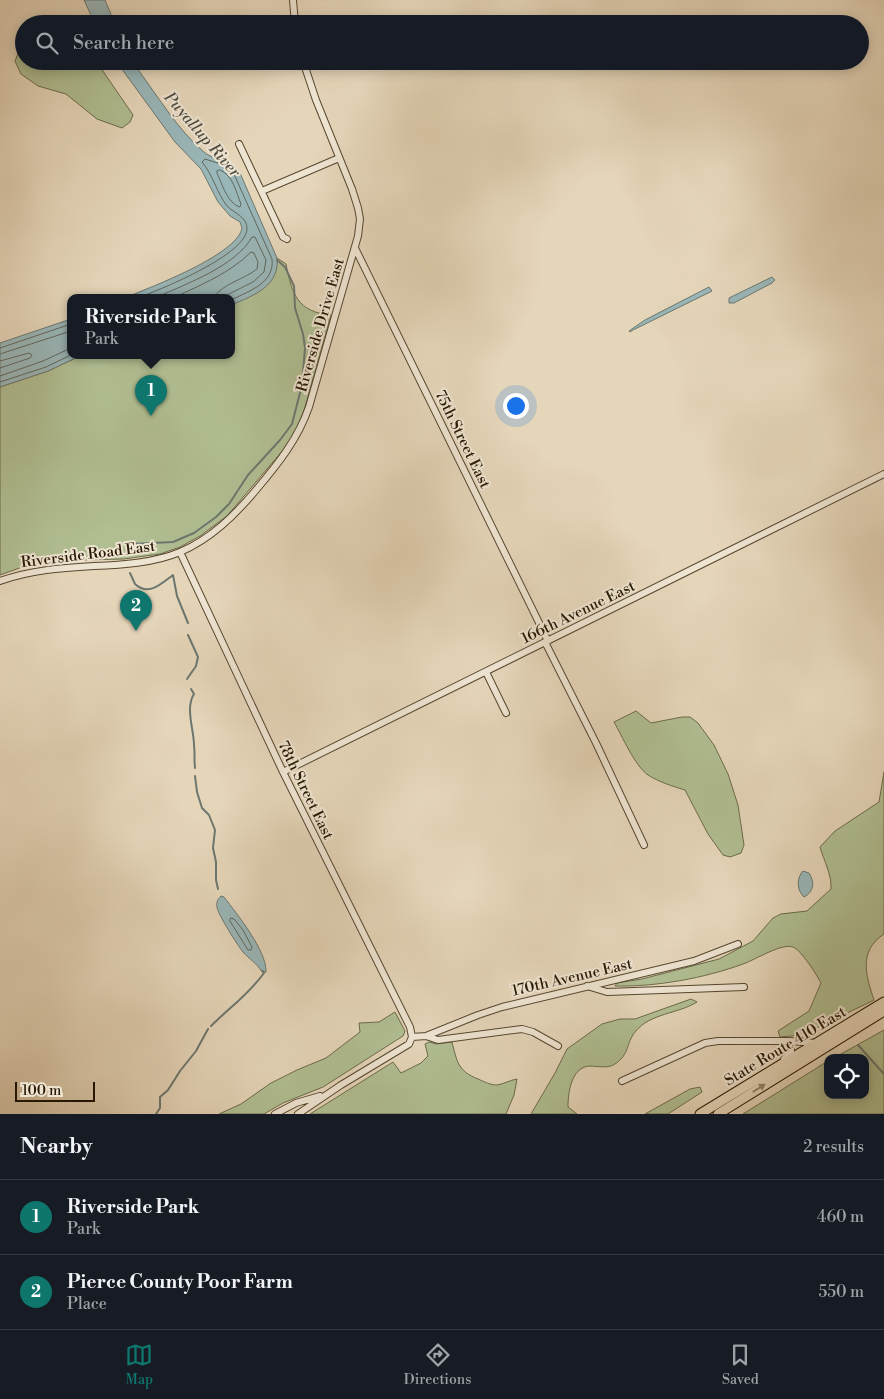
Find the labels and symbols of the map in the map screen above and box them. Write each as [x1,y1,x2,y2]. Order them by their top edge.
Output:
water label: Puyallup River [159,87,246,182]
street label: Riverside Drive East [292,255,349,394]
pin: 1 [135,375,167,416]
street label: 75th Street East [431,387,495,492]
your location [503,393,529,419]
street label: Riverside Road East [20,537,157,572]
street label: 166th Avenue East [518,576,639,648]
pin: 2 [120,590,152,631]
street label: 78th Street East [273,738,338,843]
street label: 170th Avenue East [510,954,635,1001]
street label: State Route 410 East [721,1002,850,1090]
scale bar [15,1079,95,1102]
one-way arrow [752,1084,766,1093]

